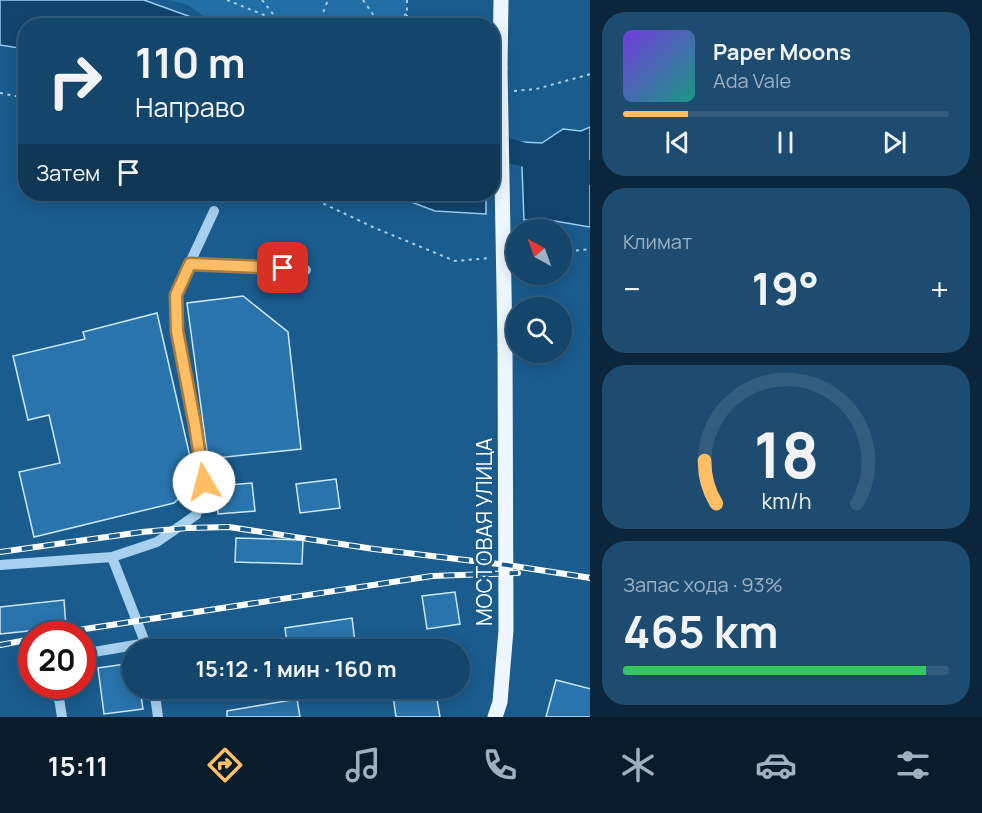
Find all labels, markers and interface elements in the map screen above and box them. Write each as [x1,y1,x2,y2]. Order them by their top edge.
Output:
text: 110 m [135,33,246,91]
text: Paper Moons [713,37,851,67]
icon: right [36,42,114,120]
text: Ada Vale [713,67,791,94]
text: Направо [135,88,245,125]
icon: previous [661,126,694,159]
icon: pause [769,126,802,159]
icon: next [878,126,911,159]
icon: arrive [112,156,145,189]
text: Затем [36,158,100,188]
north arrow [506,219,572,285]
map controls [506,219,572,363]
text: Климат [623,228,692,255]
pin [257,242,308,293]
icon: arrive [266,251,299,284]
text: 19° [751,257,819,319]
text: − [623,266,641,311]
text: + [930,266,949,311]
button: search [506,297,572,363]
text: 18 [753,411,819,497]
street label: МОСТОВАЯ УЛИЦА [470,438,498,626]
position arrow [172,450,236,514]
text: km/h [761,486,811,515]
text: Запас хода · 93% [623,571,783,598]
text: 465 km [623,600,778,662]
speed limit sign: 20 [18,621,96,699]
text: 15:12 · 1 мин · 160 m [195,654,397,684]
icon: directions [204,744,246,786]
icon: music [342,744,384,786]
icon: phone [479,744,521,786]
icon: climate [617,744,659,786]
icon: car [755,744,797,786]
icon: filters [892,744,934,786]
text: 15:11 [48,747,108,784]

